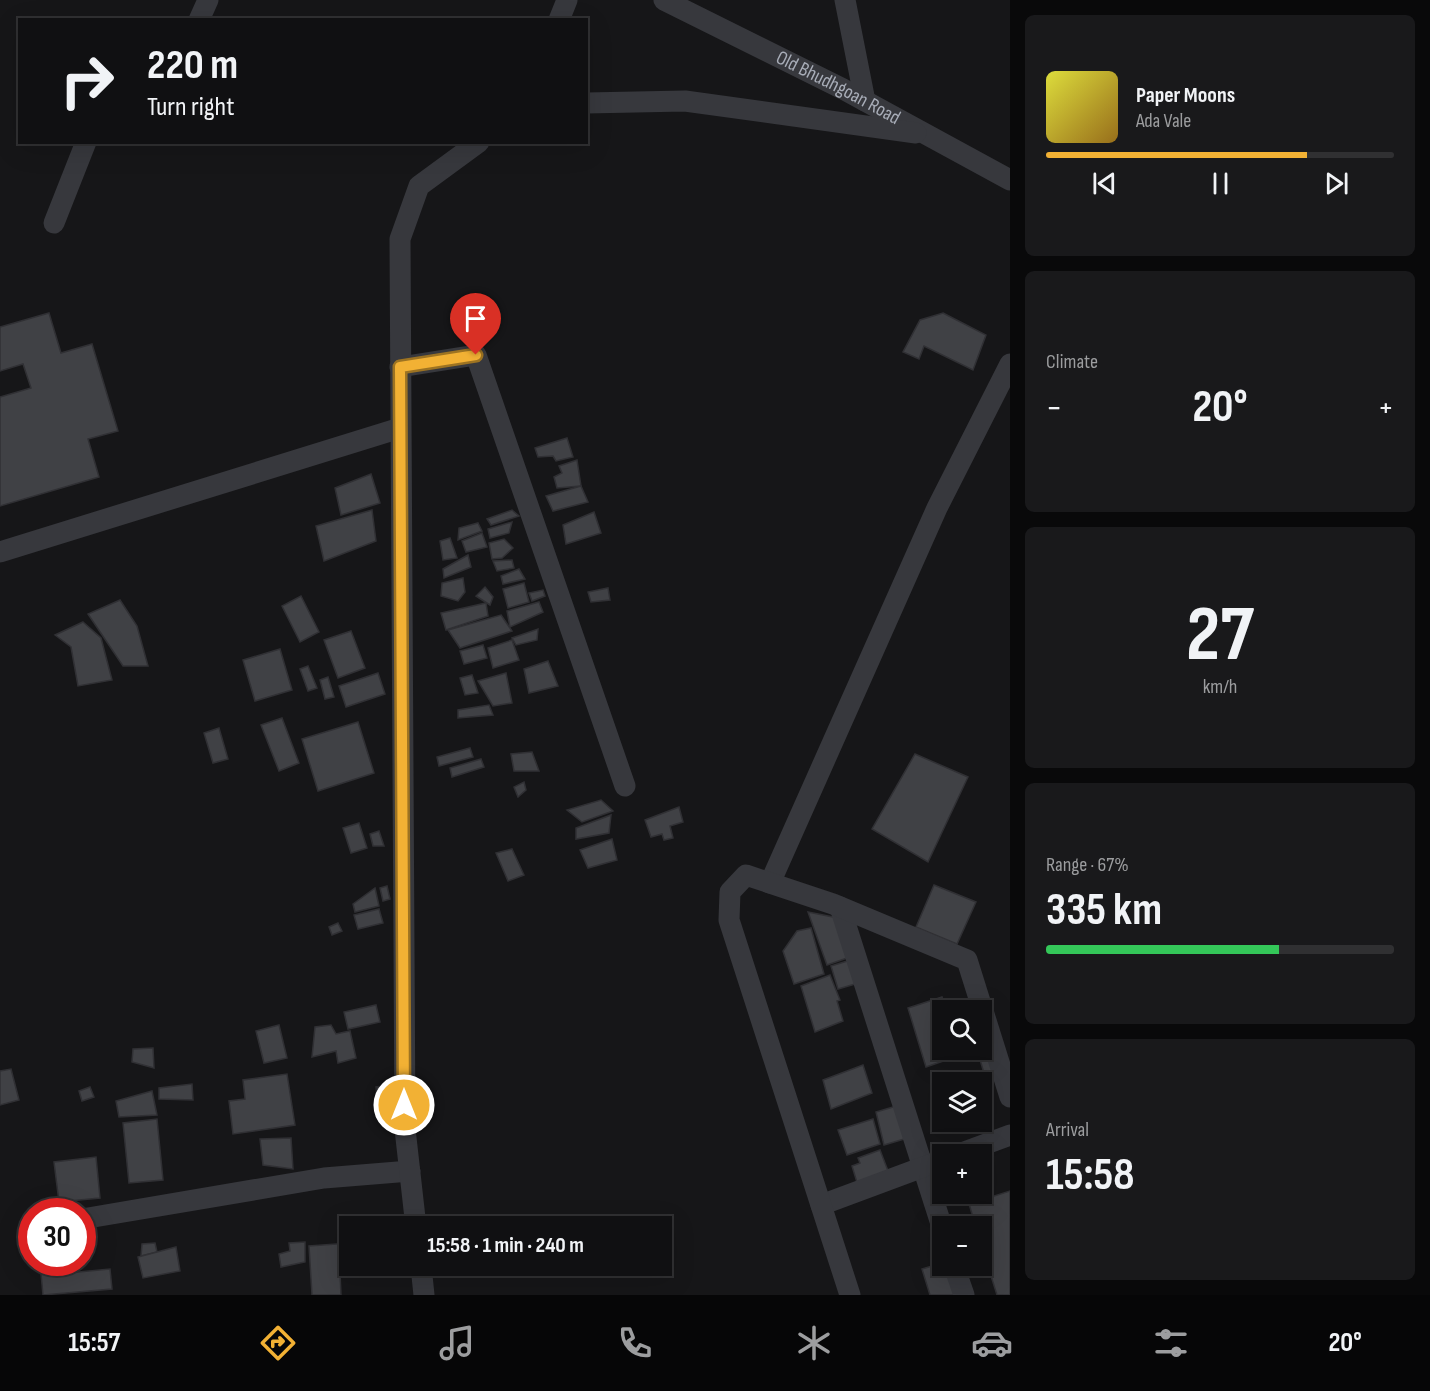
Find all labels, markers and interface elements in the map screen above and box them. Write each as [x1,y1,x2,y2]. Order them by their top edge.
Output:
text: 220 m [147,40,238,91]
icon: right [48,42,126,120]
street label: Old Bhudhgoan Road [772,46,905,130]
text: Paper Moons [1136,82,1235,109]
text: Turn right [147,91,234,123]
text: Ada Vale [1136,109,1191,133]
icon: previous [1088,167,1121,200]
icon: pause [1204,167,1237,200]
icon: next [1320,167,1353,200]
pin [450,293,501,355]
icon: arrive [459,302,492,335]
text: Climate [1046,350,1098,374]
text: 20° [1192,380,1248,435]
text: − [1046,388,1062,428]
text: + [1378,388,1394,428]
text: 27 [1186,589,1254,682]
text: km/h [1203,675,1237,699]
text: Range · 67% [1046,853,1129,877]
text: 335 km [1046,883,1162,938]
map controls [932,1000,992,1276]
button: search [932,1000,992,1060]
button: layers [932,1072,992,1132]
position arrow [372,1073,436,1137]
text: Arrival [1046,1118,1089,1142]
button: + [932,1144,992,1204]
text: 15:58 [1046,1148,1135,1203]
speed limit sign: 30 [18,1198,96,1276]
button: − [932,1216,992,1276]
text: 15:58 · 1 min · 240 m [427,1232,584,1259]
icon: directions [257,1322,299,1364]
icon: music [436,1322,478,1364]
icon: phone [614,1322,656,1364]
icon: climate [793,1322,835,1364]
icon: car [971,1322,1013,1364]
icon: filters [1150,1322,1192,1364]
text: 15:57 [68,1327,120,1359]
text: 20° [1329,1327,1362,1359]

